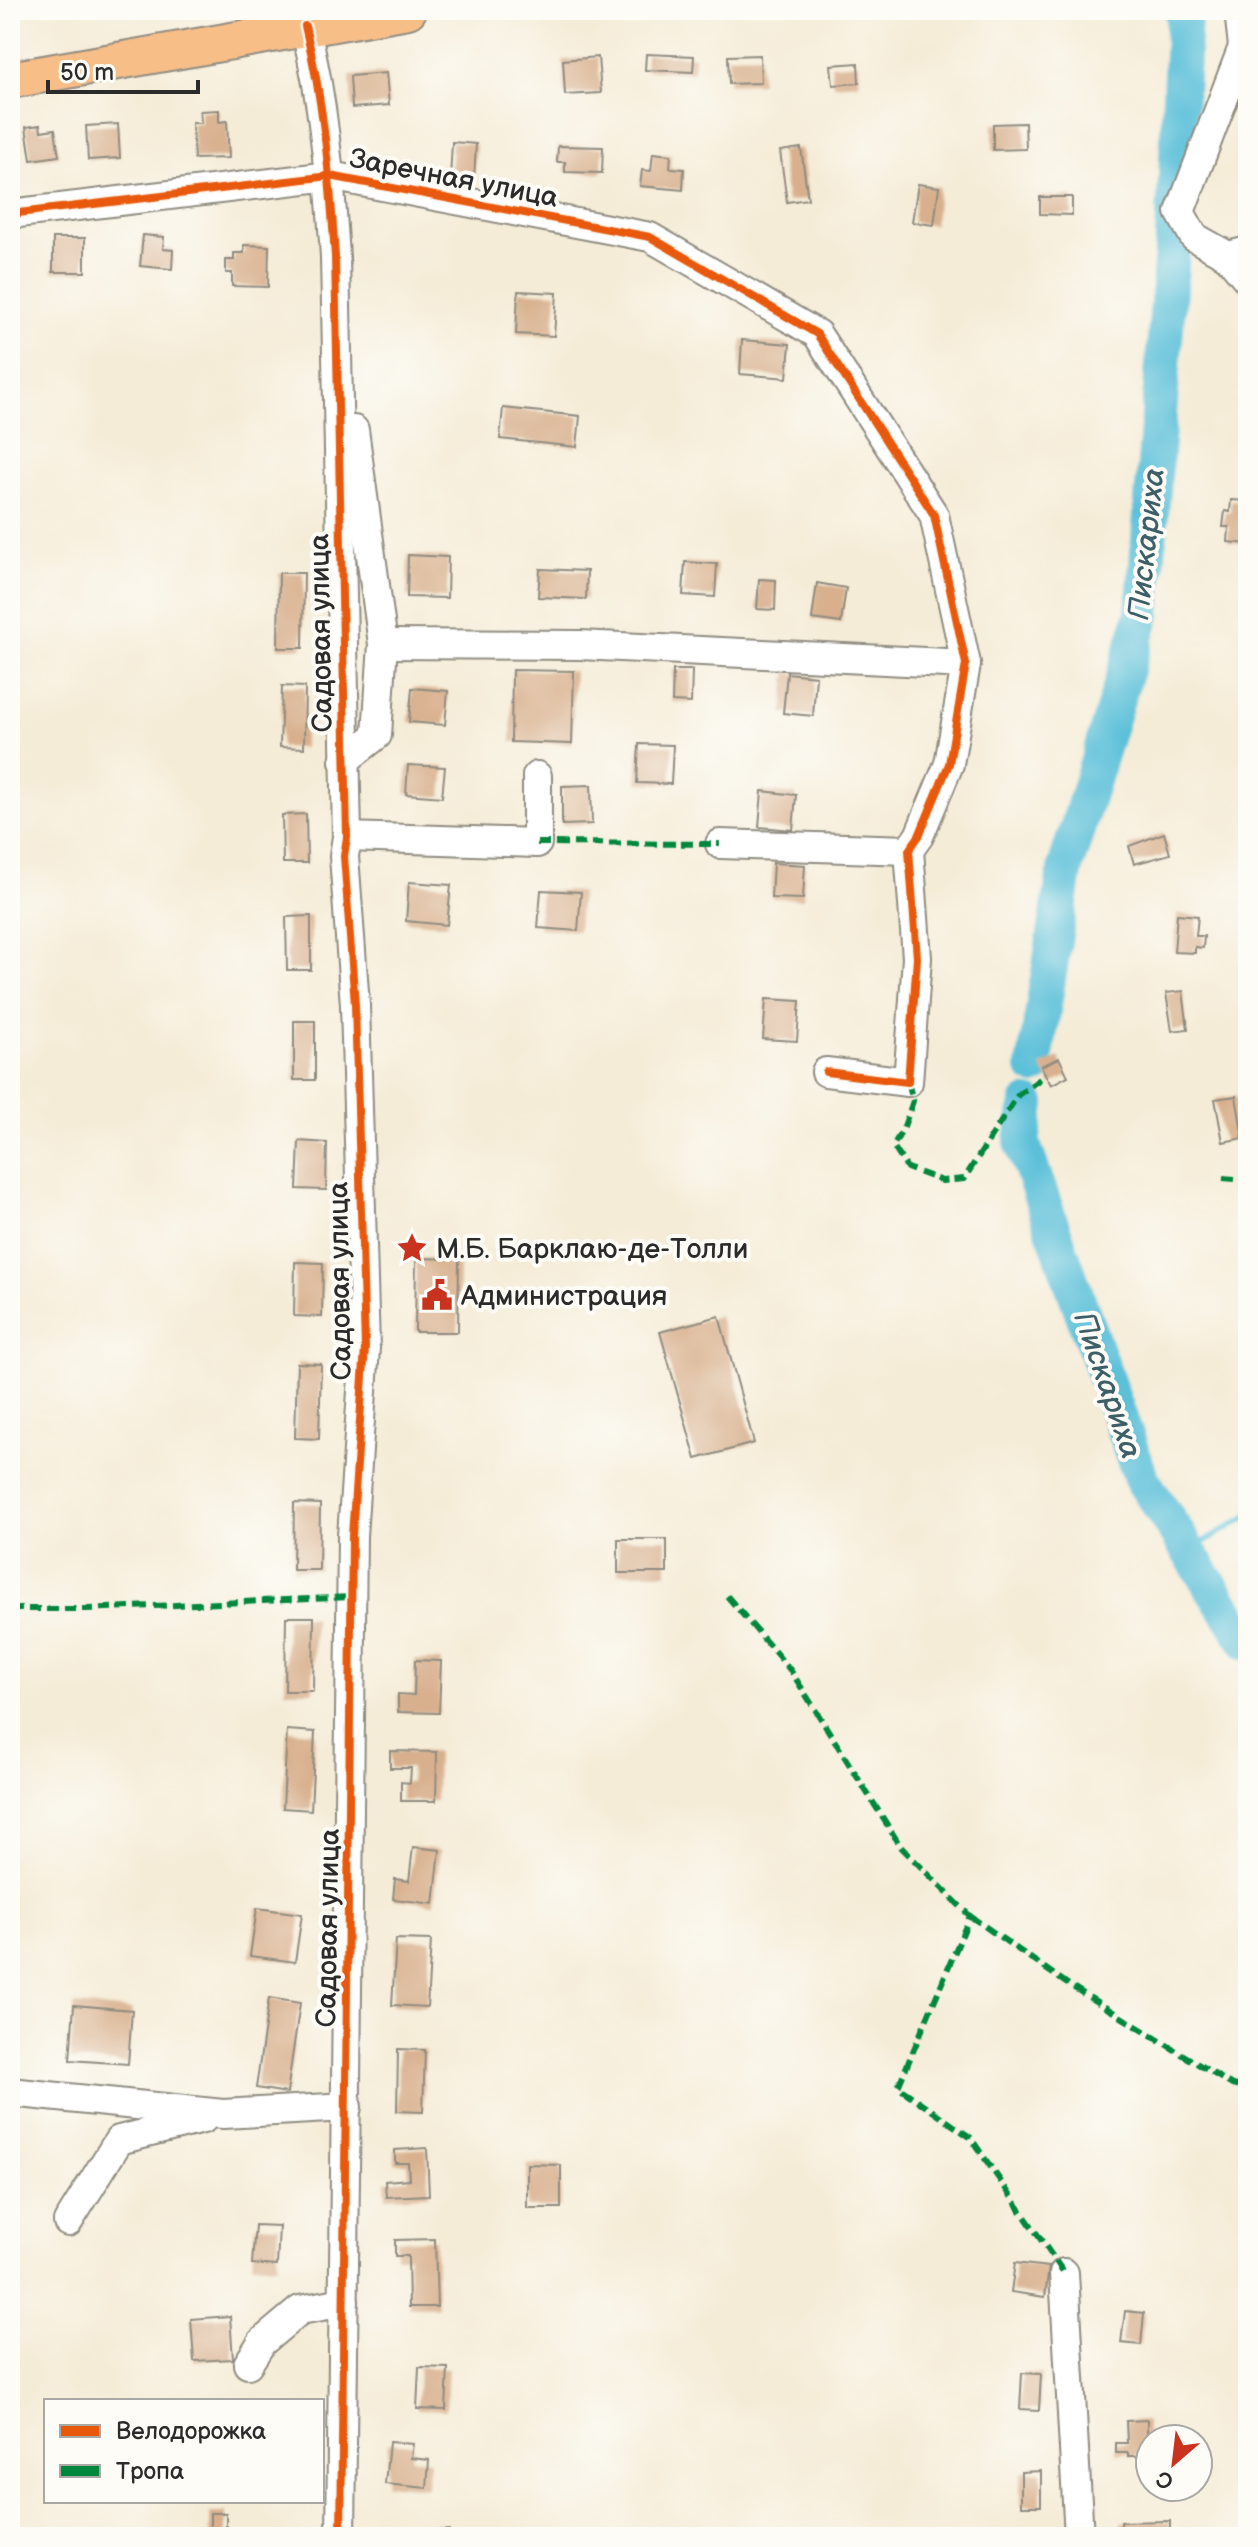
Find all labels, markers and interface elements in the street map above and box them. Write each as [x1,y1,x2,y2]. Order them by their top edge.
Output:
scale bar [48,44,198,94]
text: 50 m [60,58,114,87]
street label: Заречная улица [347,142,561,215]
water label: Пискариха [1121,466,1173,622]
street label: Садовая улица [303,533,340,733]
street label: Садовая улица [322,1181,359,1381]
place icon: М.Б. Барклаю-де-Толли [395,1231,429,1265]
place label: М.Б. Барклаю-де-Толли [436,1233,748,1266]
public building icon: Администрация [420,1278,454,1312]
place label: Администрация [460,1280,667,1313]
water label: Пискариха [1065,1307,1149,1463]
street label: Садовая улица [310,1828,347,2028]
legend [44,2399,324,2503]
text: Велодорожка [116,2417,266,2446]
north arrow [1134,2423,1214,2503]
text: Тропа [116,2457,184,2486]
text: С [1152,2464,1178,2495]

